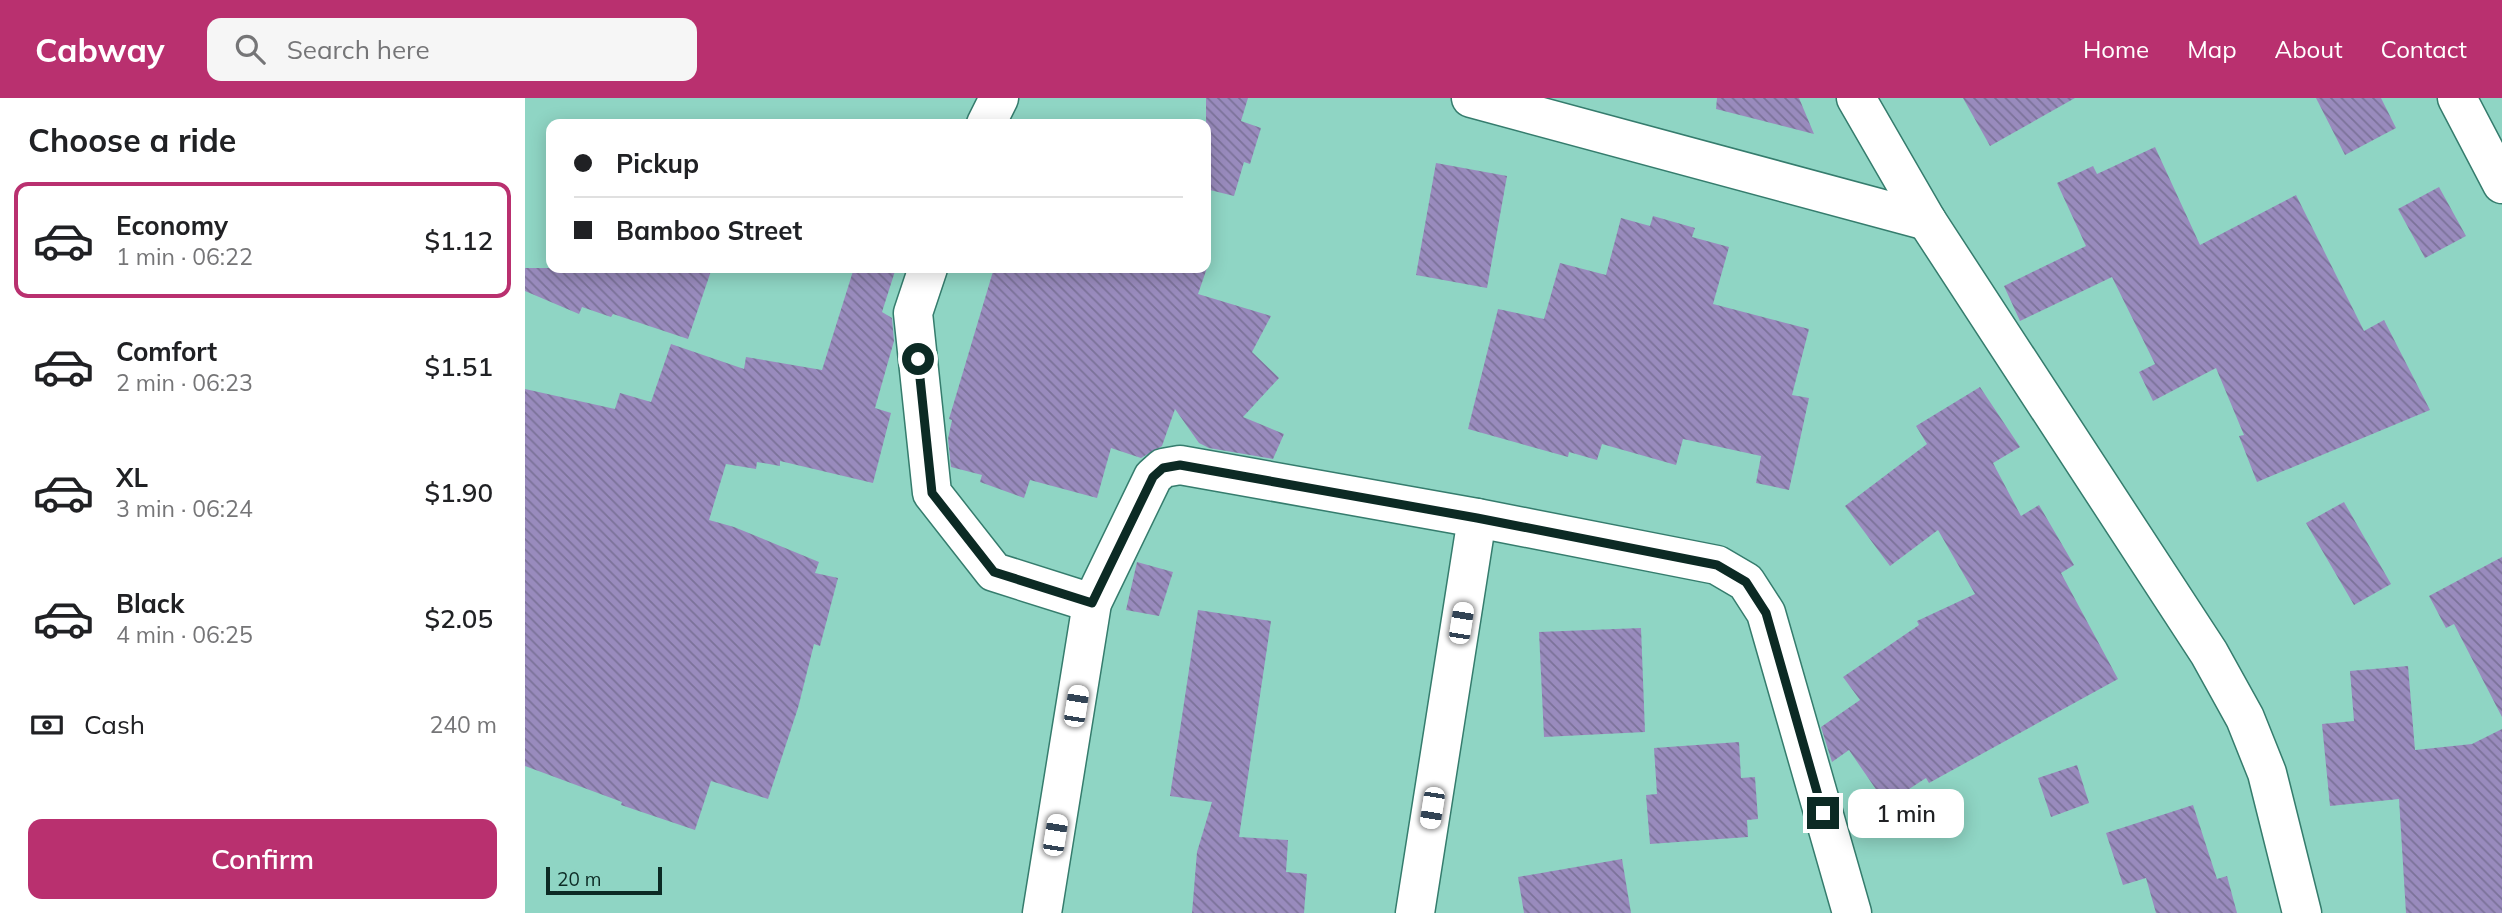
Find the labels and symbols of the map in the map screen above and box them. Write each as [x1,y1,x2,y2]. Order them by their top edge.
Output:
route start [902,343,934,375]
car [1448,601,1475,645]
car [1063,684,1090,728]
car [1419,786,1446,830]
callout: 1 min [1847,788,1963,838]
route end [1807,797,1839,829]
car [1042,813,1069,857]
scale bar [546,864,661,896]

